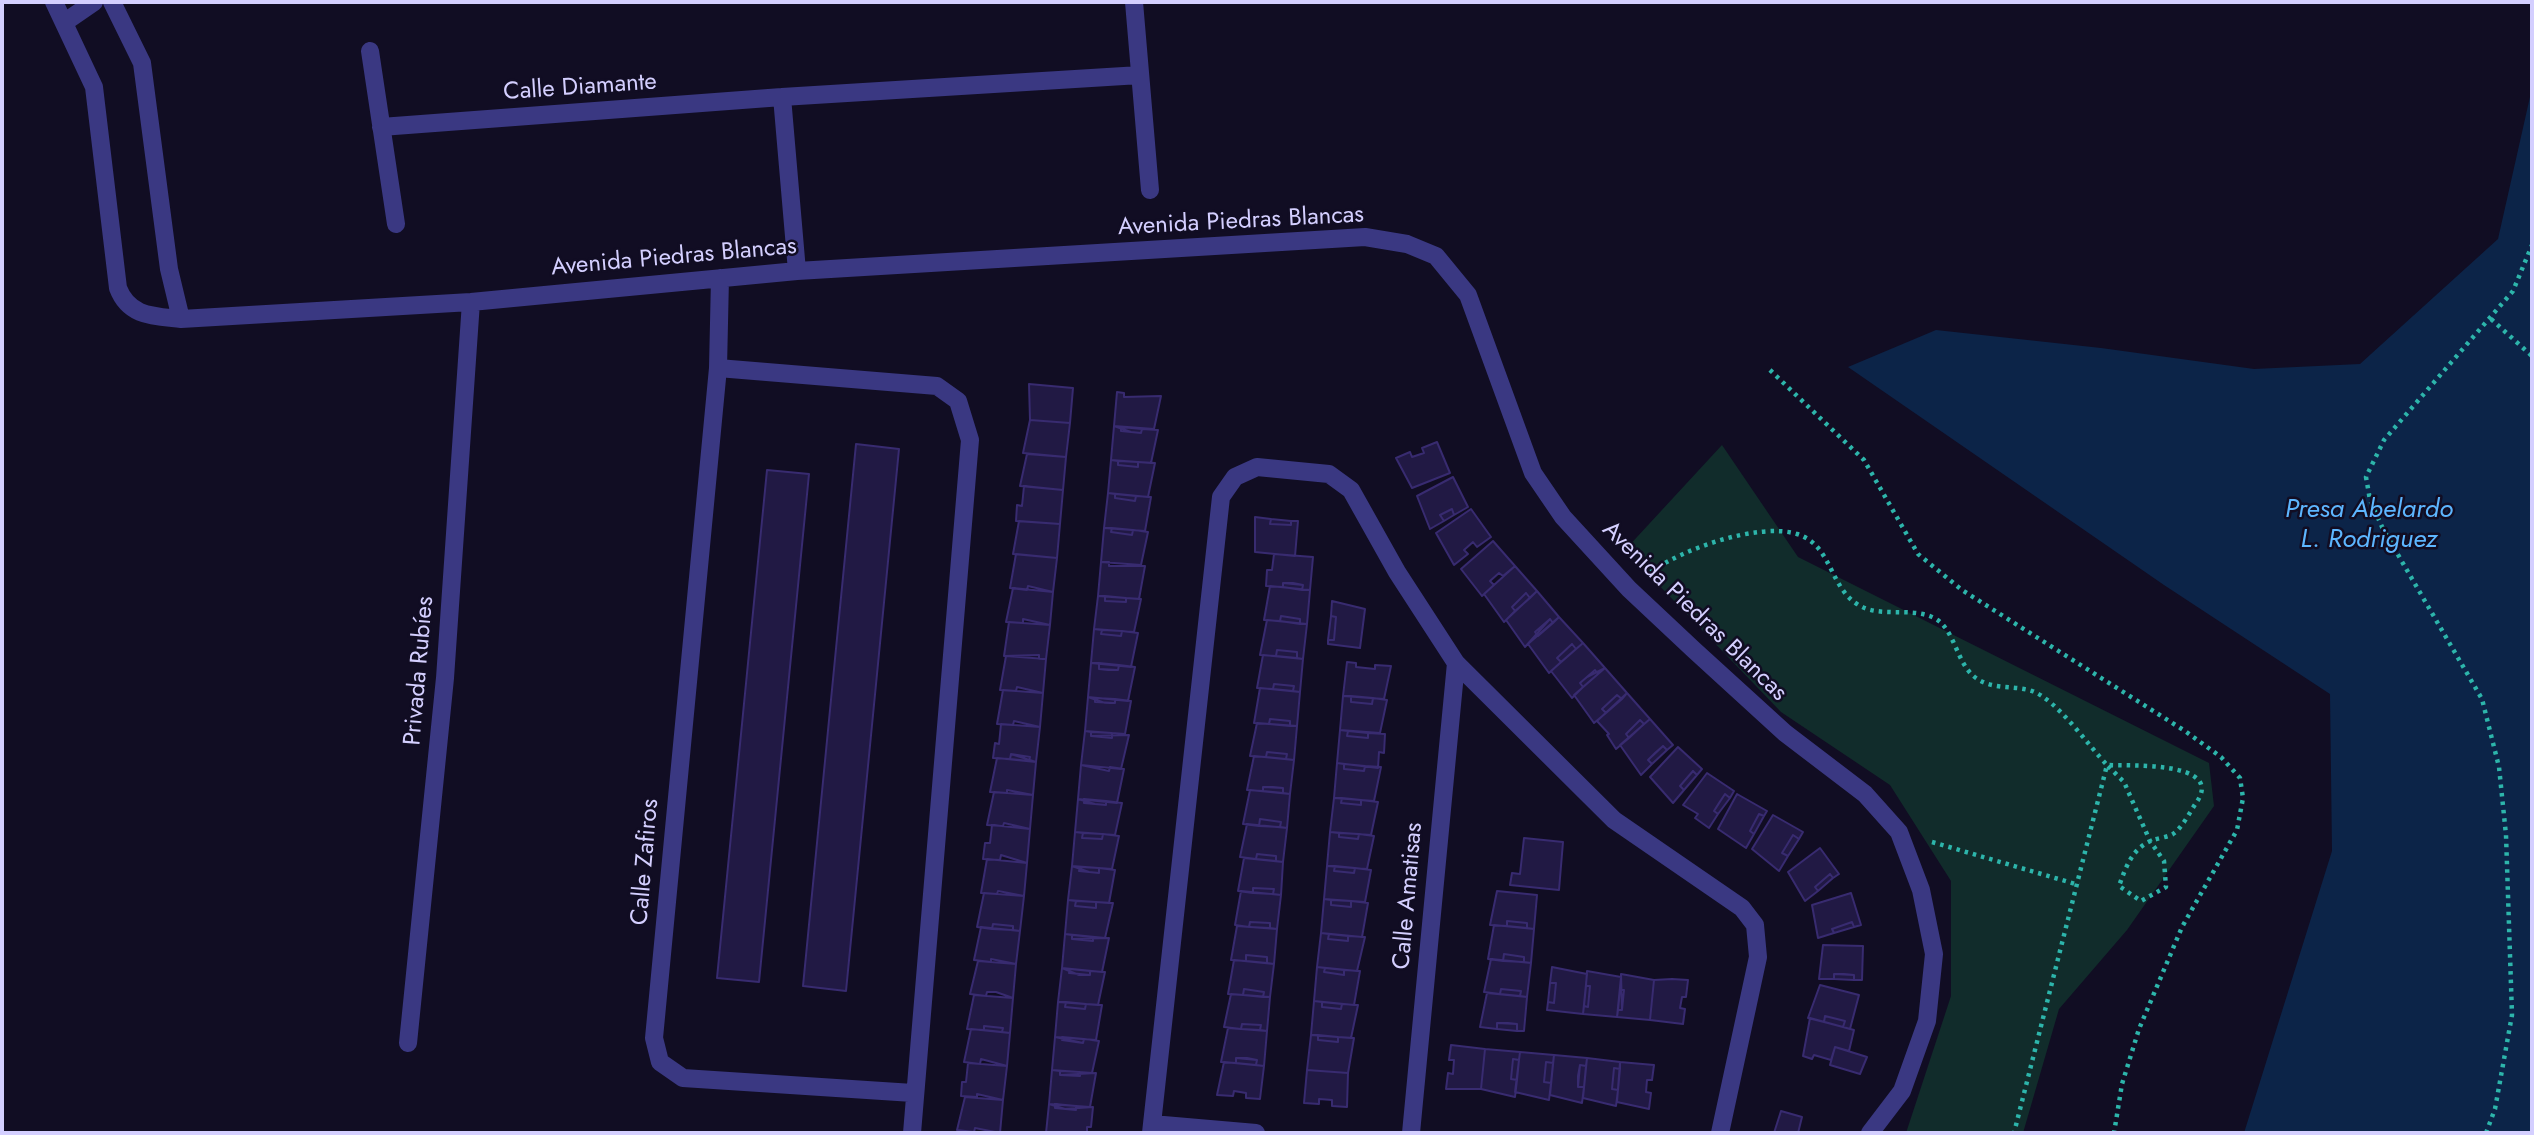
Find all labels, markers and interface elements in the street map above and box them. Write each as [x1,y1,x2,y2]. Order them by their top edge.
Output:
street label: Calle Diamante [502,68,658,108]
street label: Avenida Piedras Blancas [1117,201,1365,243]
street label: Avenida Piedras Blancas [550,233,798,283]
water label: Presa Abelardo L. Rodriguez [2285,495,2453,556]
street label: Avenida Piedras Blancas [1595,516,1793,708]
street label: Privada Rubíes [399,595,441,747]
street label: Calle Zafiros [626,798,666,926]
street label: Calle Amatisas [1388,821,1430,971]

